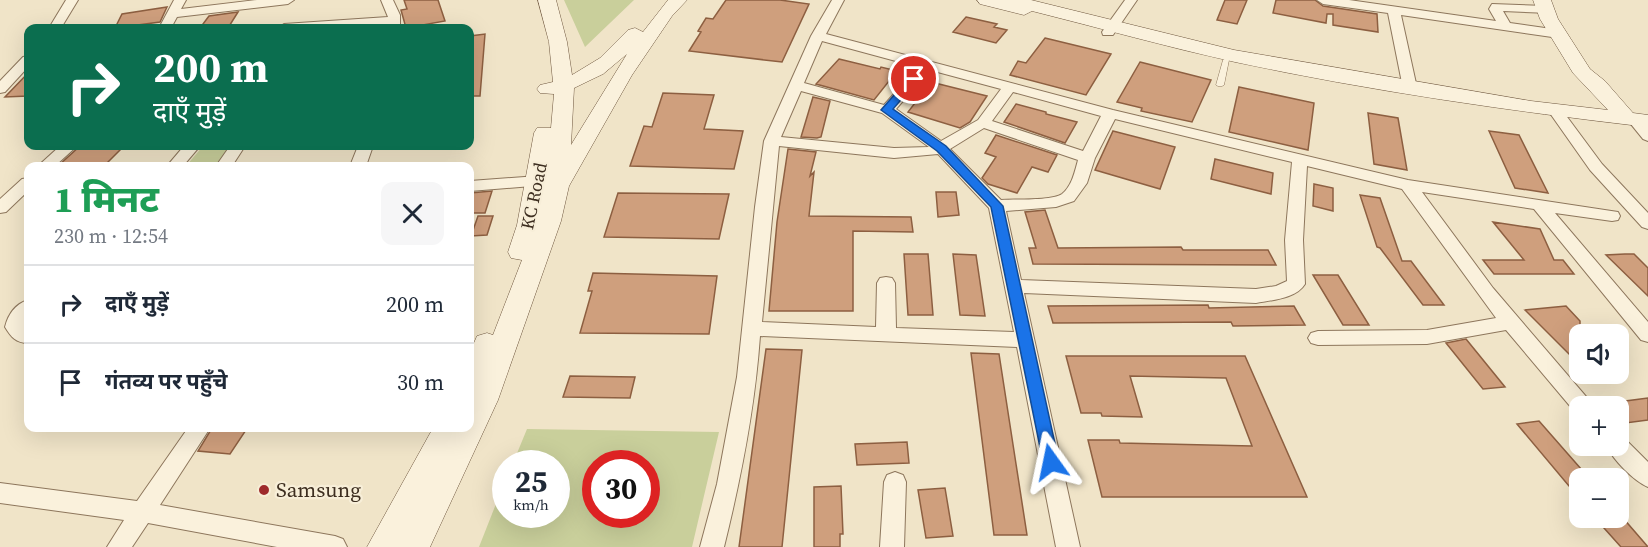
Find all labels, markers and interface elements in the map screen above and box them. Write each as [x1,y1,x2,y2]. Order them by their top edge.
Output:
text: 200 m [153,38,268,96]
icon: right [54,48,132,126]
pin [888,53,939,104]
icon: arrive [897,62,930,95]
text: दाएँ मुड़ें [153,93,226,130]
street label: KC Road [514,160,553,232]
text: 1 मिनट [54,175,159,224]
button: close [381,182,444,245]
text: 230 m · 12:54 [54,222,168,250]
icon: right [54,288,87,321]
text: दाएँ मुड़ें [105,288,169,318]
text: 200 m [386,289,444,319]
map controls [1569,324,1629,528]
button: sound [1569,324,1629,384]
icon: arrive [54,366,87,399]
text: गंतव्य पर पहुँचे [105,366,228,396]
text: 30 m [397,367,444,397]
button: + [1569,396,1629,456]
position arrow [1019,430,1083,494]
speed limit sign: 30 [582,450,660,528]
text: 25 [515,461,547,502]
button: − [1569,468,1629,528]
place label: Samsung [276,475,361,504]
marker: Samsung [257,483,271,497]
text: km/h [513,494,549,515]

